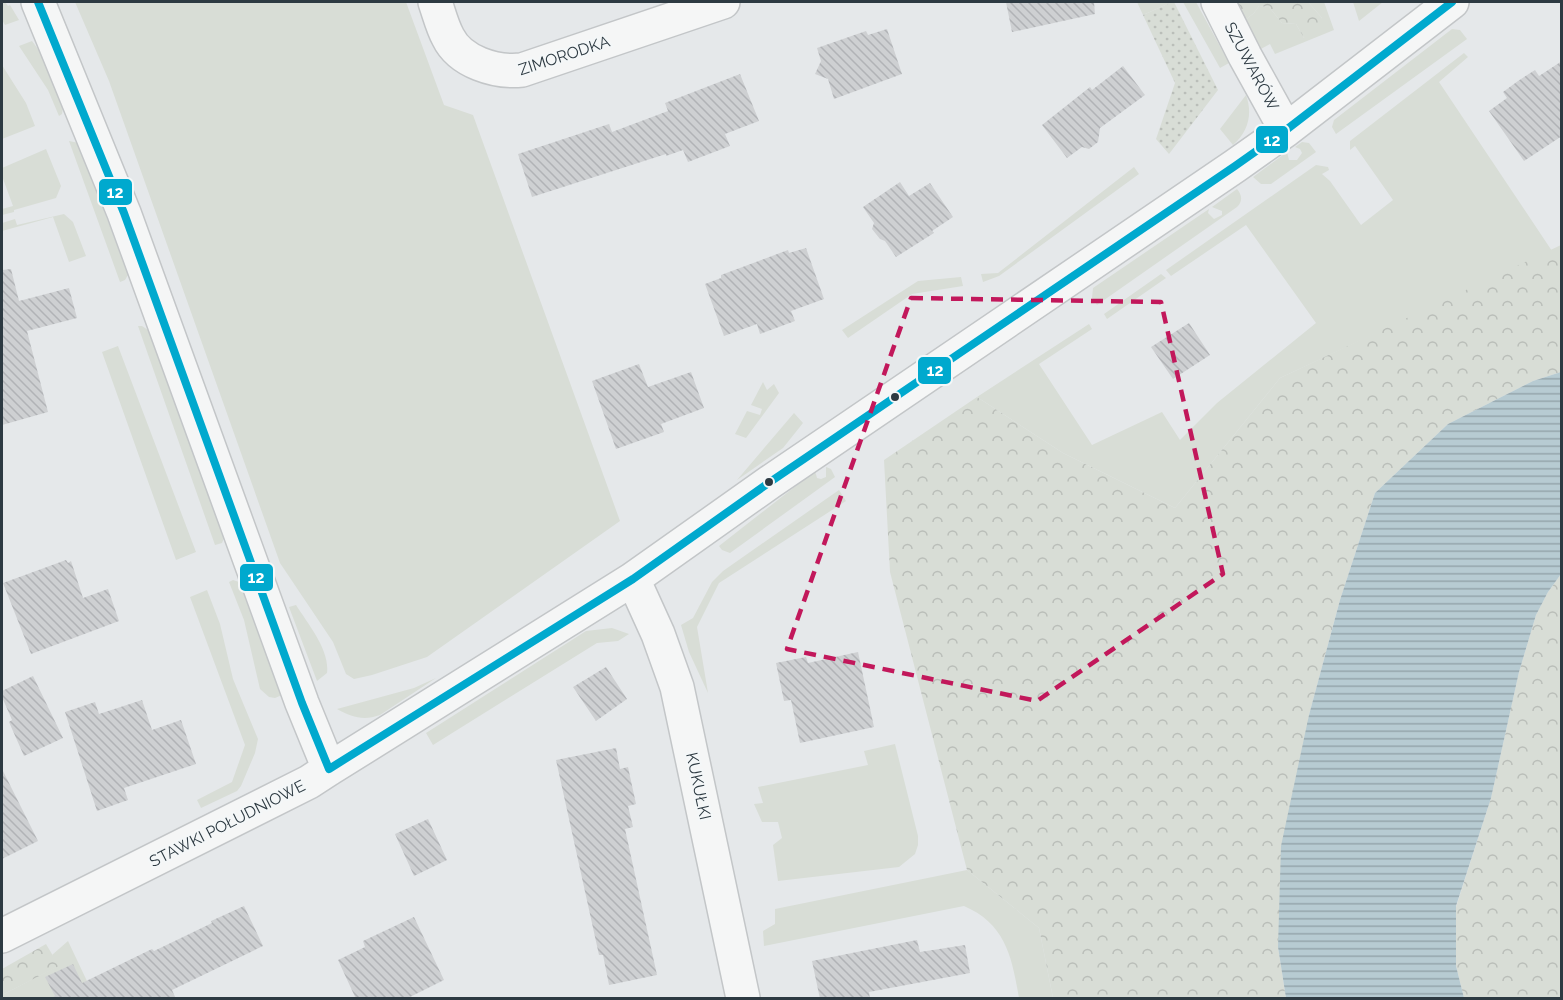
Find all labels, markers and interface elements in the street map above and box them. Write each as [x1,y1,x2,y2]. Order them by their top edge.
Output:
street label: SZUWARÓW [1220,18,1284,114]
street label: ZIMORODKA [516,32,612,79]
line badge: 12 [1255,125,1289,154]
text: 12 [1264,131,1280,150]
line badge: 12 [98,178,133,206]
text: 12 [107,183,123,202]
line badge: 12 [917,356,952,385]
text: 12 [927,361,943,380]
unlabelled marker [889,391,901,403]
unlabelled marker [763,476,775,488]
line badge: 12 [239,563,274,592]
text: 12 [248,568,264,587]
street label: KUKUŁKI [682,751,715,822]
street label: STAWKI POŁUDNIOWE [146,776,308,871]

